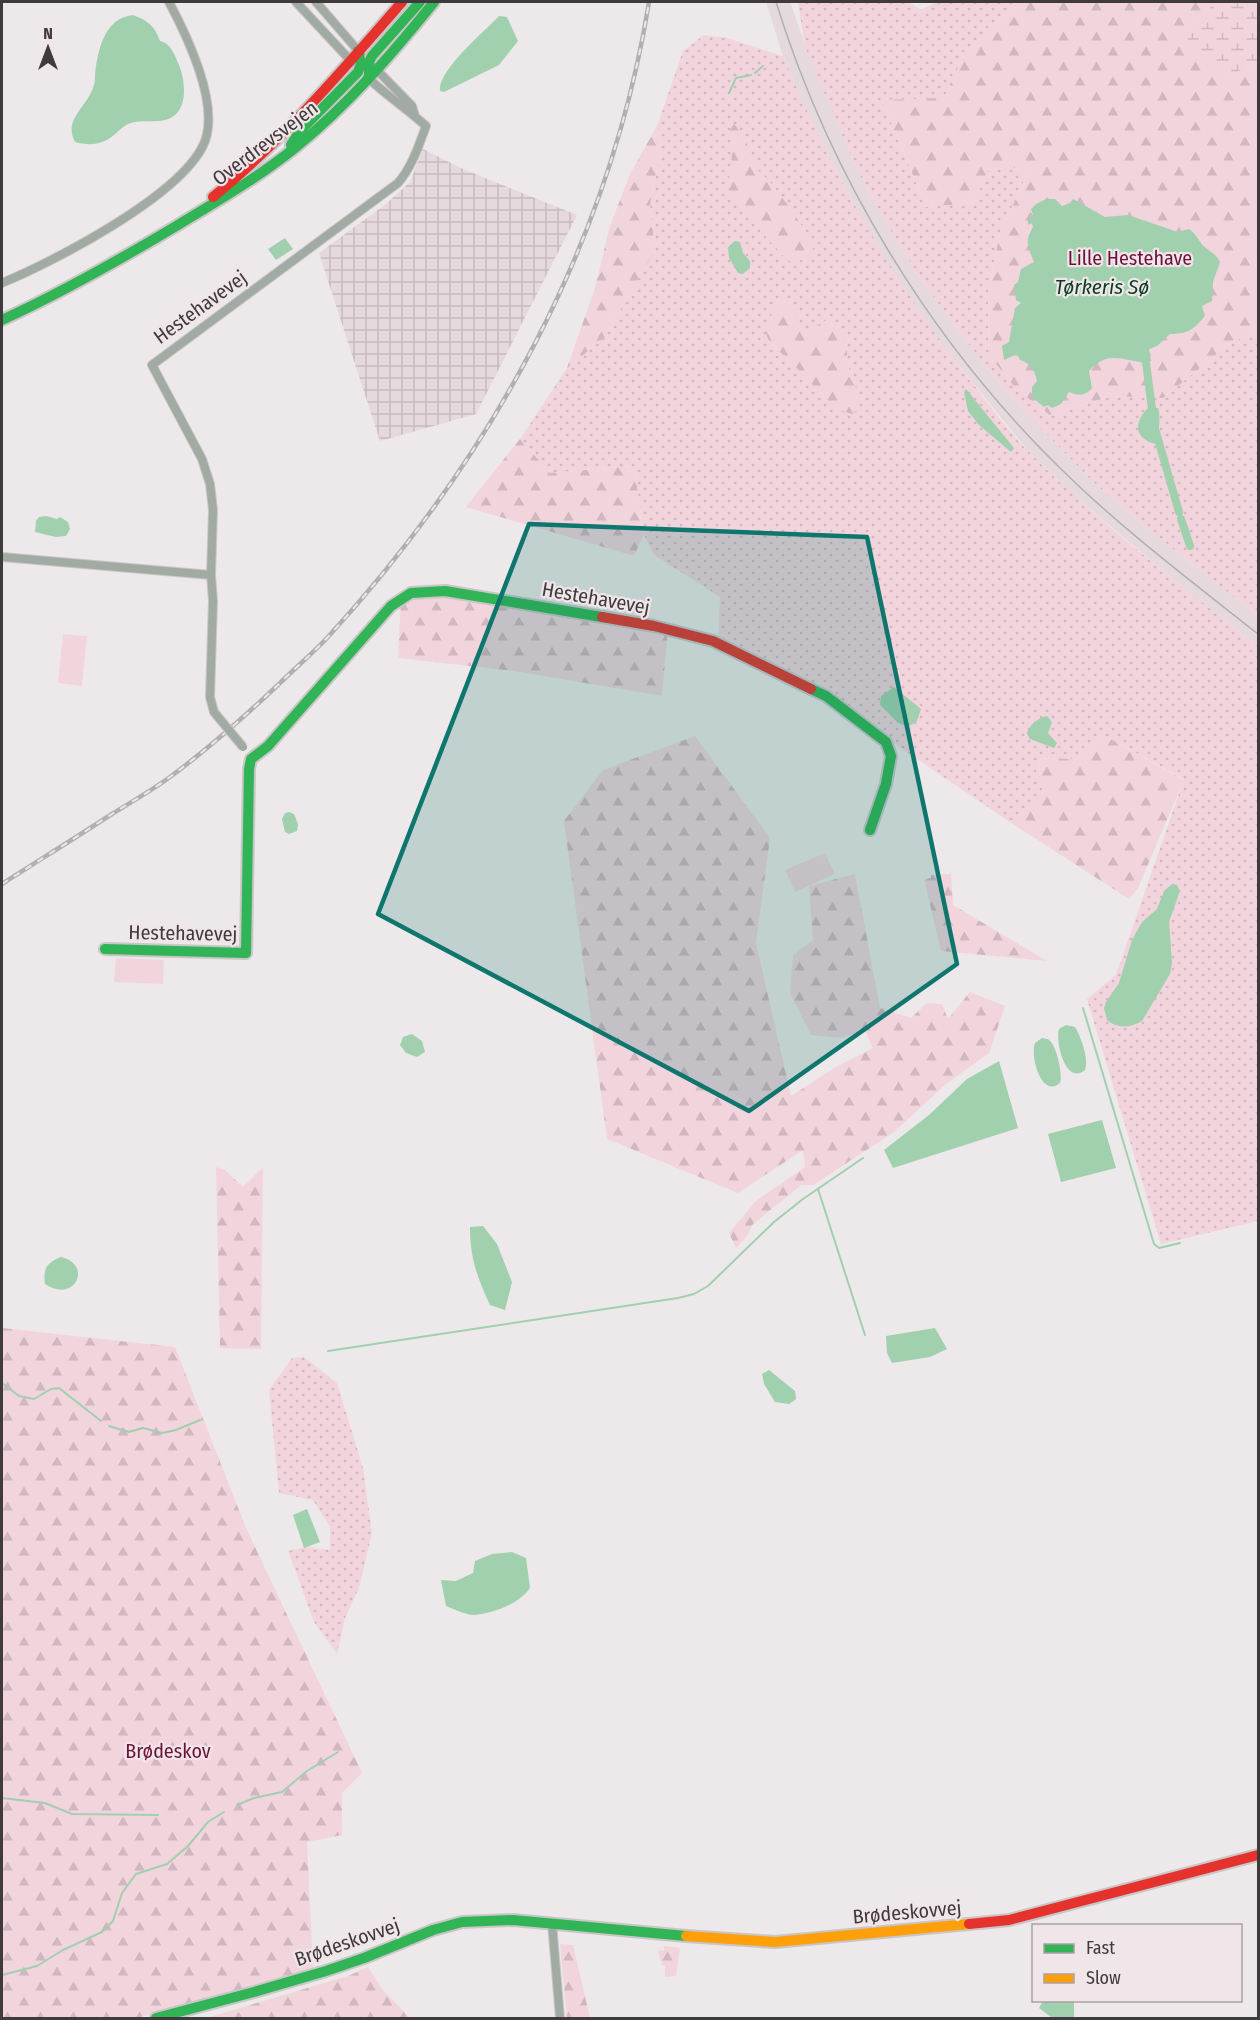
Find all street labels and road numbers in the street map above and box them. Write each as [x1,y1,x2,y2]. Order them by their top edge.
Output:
street label: Overdrevsvejen [208,96,322,190]
street label: Hestehavevej [149,265,251,349]
street label: Hestehavevej [540,577,652,619]
street label: Hestehavevej [128,920,238,946]
street label: Brødeskovvej [852,1895,962,1929]
street label: Brødeskovvej [291,1913,403,1971]

